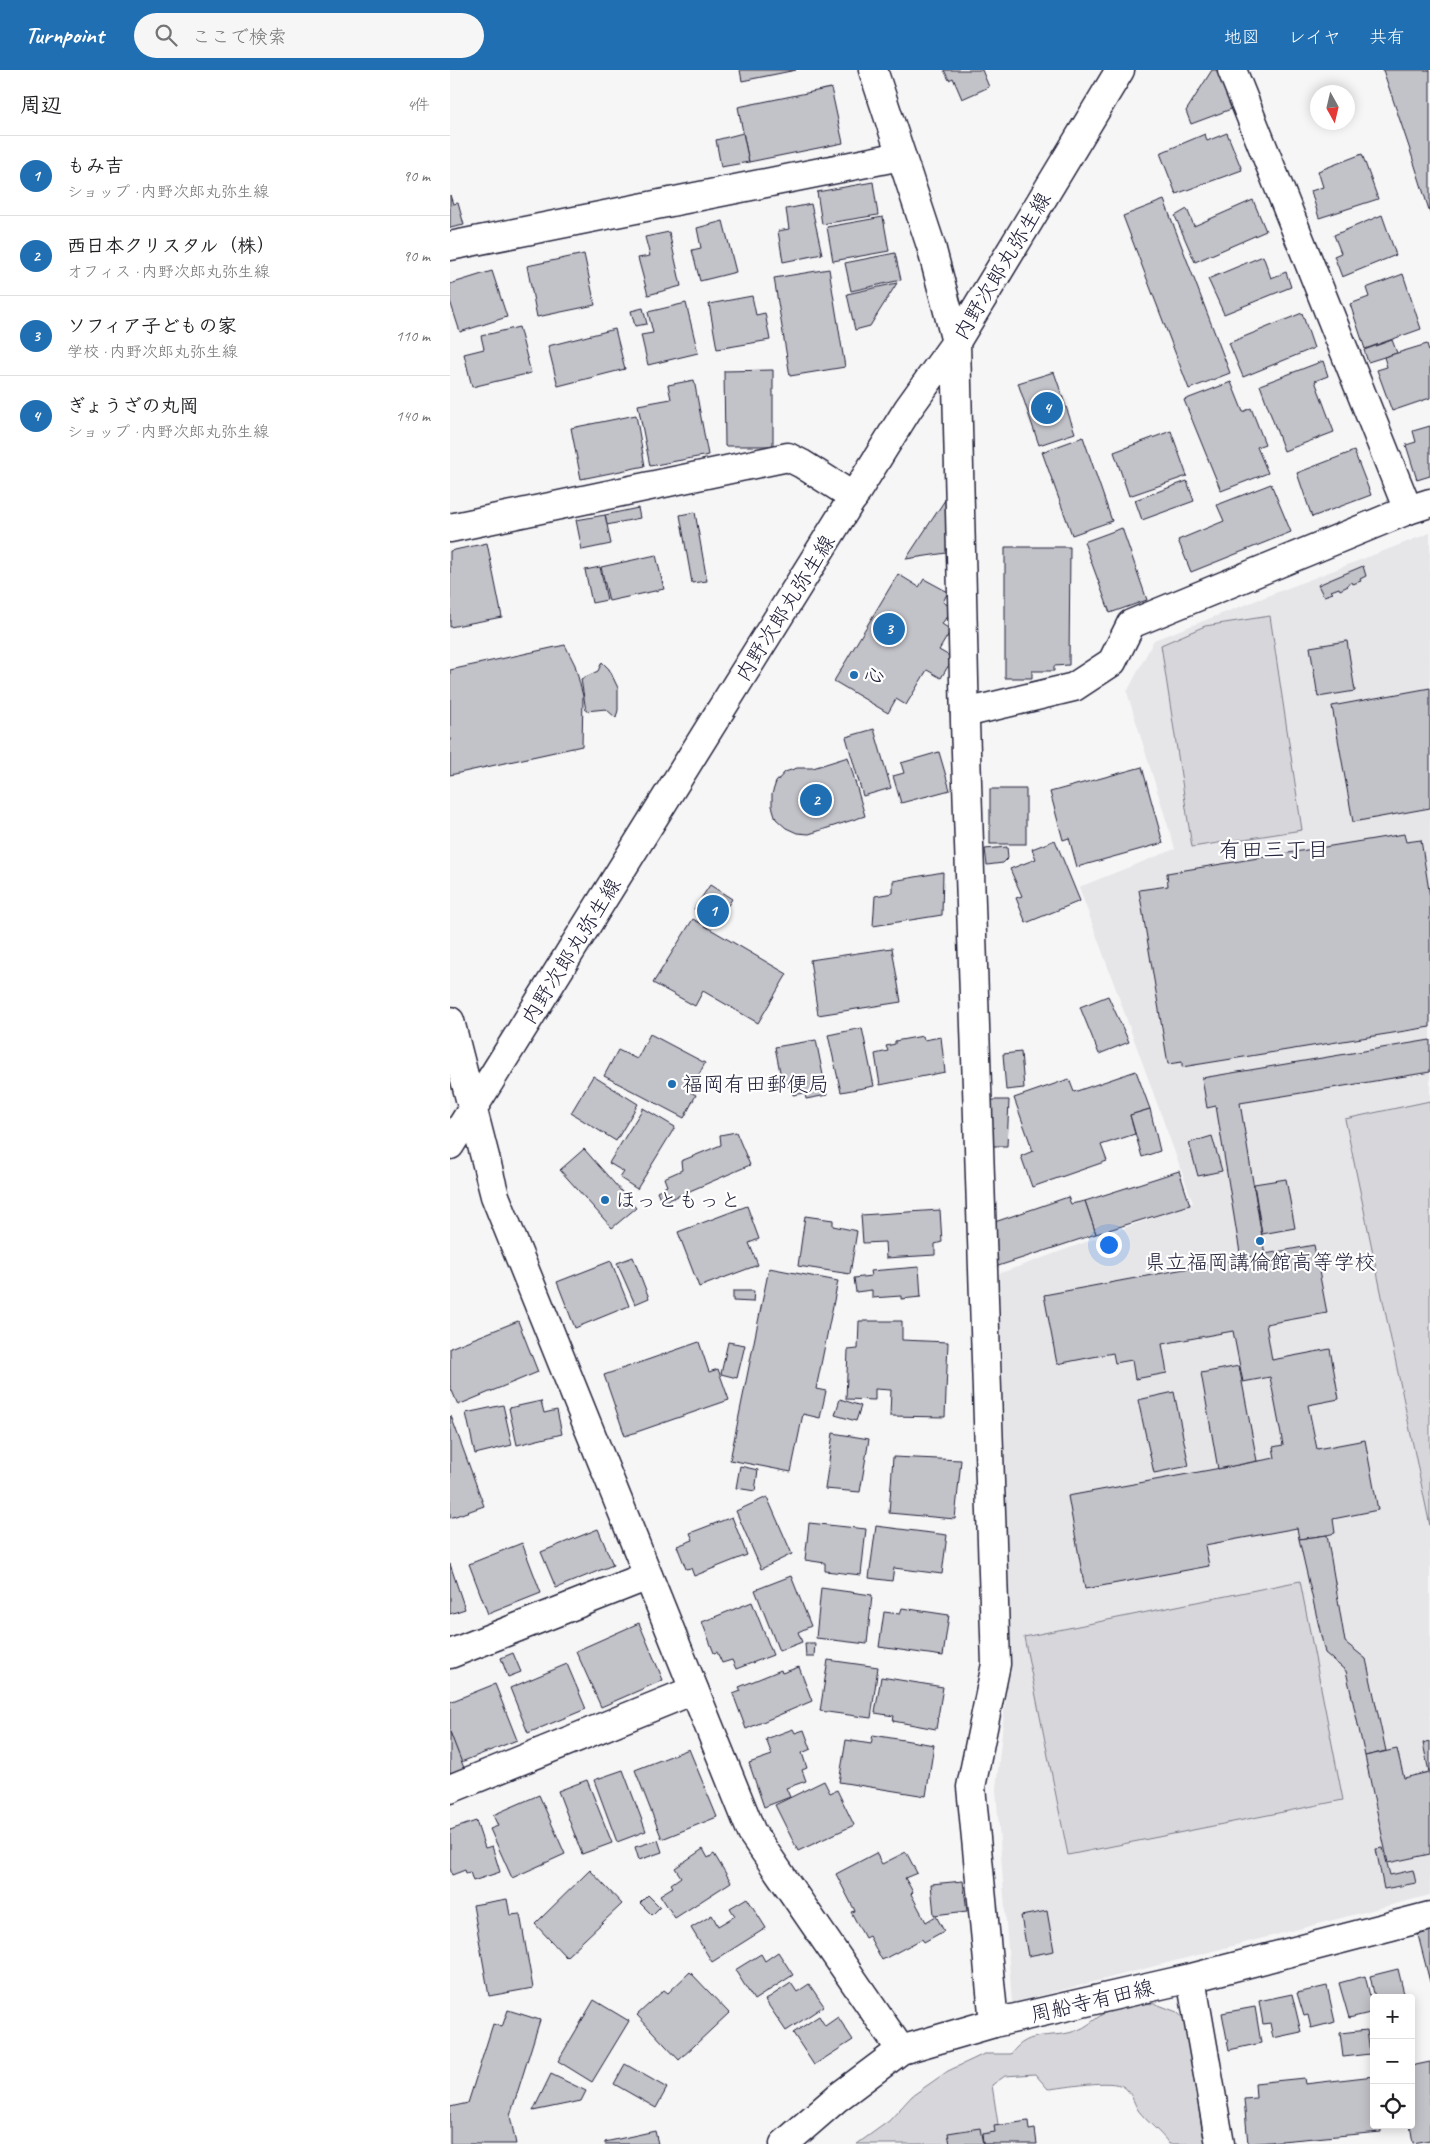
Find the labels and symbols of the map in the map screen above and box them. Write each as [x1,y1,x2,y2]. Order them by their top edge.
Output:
north arrow [1310,85,1355,130]
street label: 内野次郎丸弥生線 [948,187,1056,345]
pin: 4 [1031,389,1063,427]
street label: 内野次郎丸弥生線 [729,530,841,686]
pin: 3 [873,610,905,648]
place label: 心 [864,662,885,688]
marker: 心 [848,669,860,681]
pin: 2 [800,781,832,819]
district label: 有田三丁目 [1219,836,1329,864]
street label: 内野次郎丸弥生線 [515,873,627,1029]
pin: 1 [697,892,729,930]
place label: 福岡有田郵便局 [682,1071,829,1097]
marker: 福岡有田郵便局 [666,1078,678,1090]
place label: ほっともっと [615,1187,741,1213]
marker: ほっともっと [599,1194,611,1206]
your location [1096,1232,1122,1258]
marker: 県立福岡講倫館高等学校 [1254,1235,1266,1247]
place label: 県立福岡講倫館高等学校 [1145,1249,1376,1275]
street label: 周船寺有田線 [1028,1974,1156,2028]

